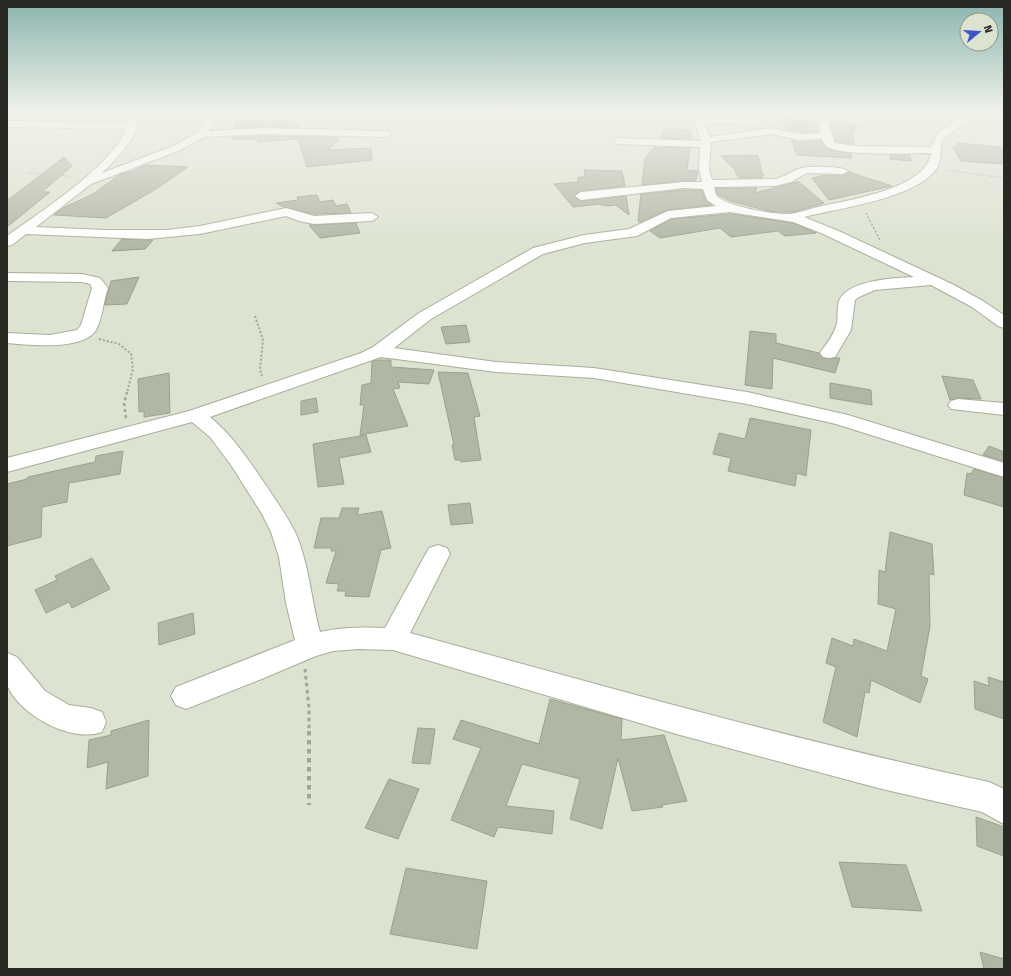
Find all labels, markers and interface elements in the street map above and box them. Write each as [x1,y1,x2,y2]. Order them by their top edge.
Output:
north arrow [959,12,999,52]
text: N [981,24,995,35]

